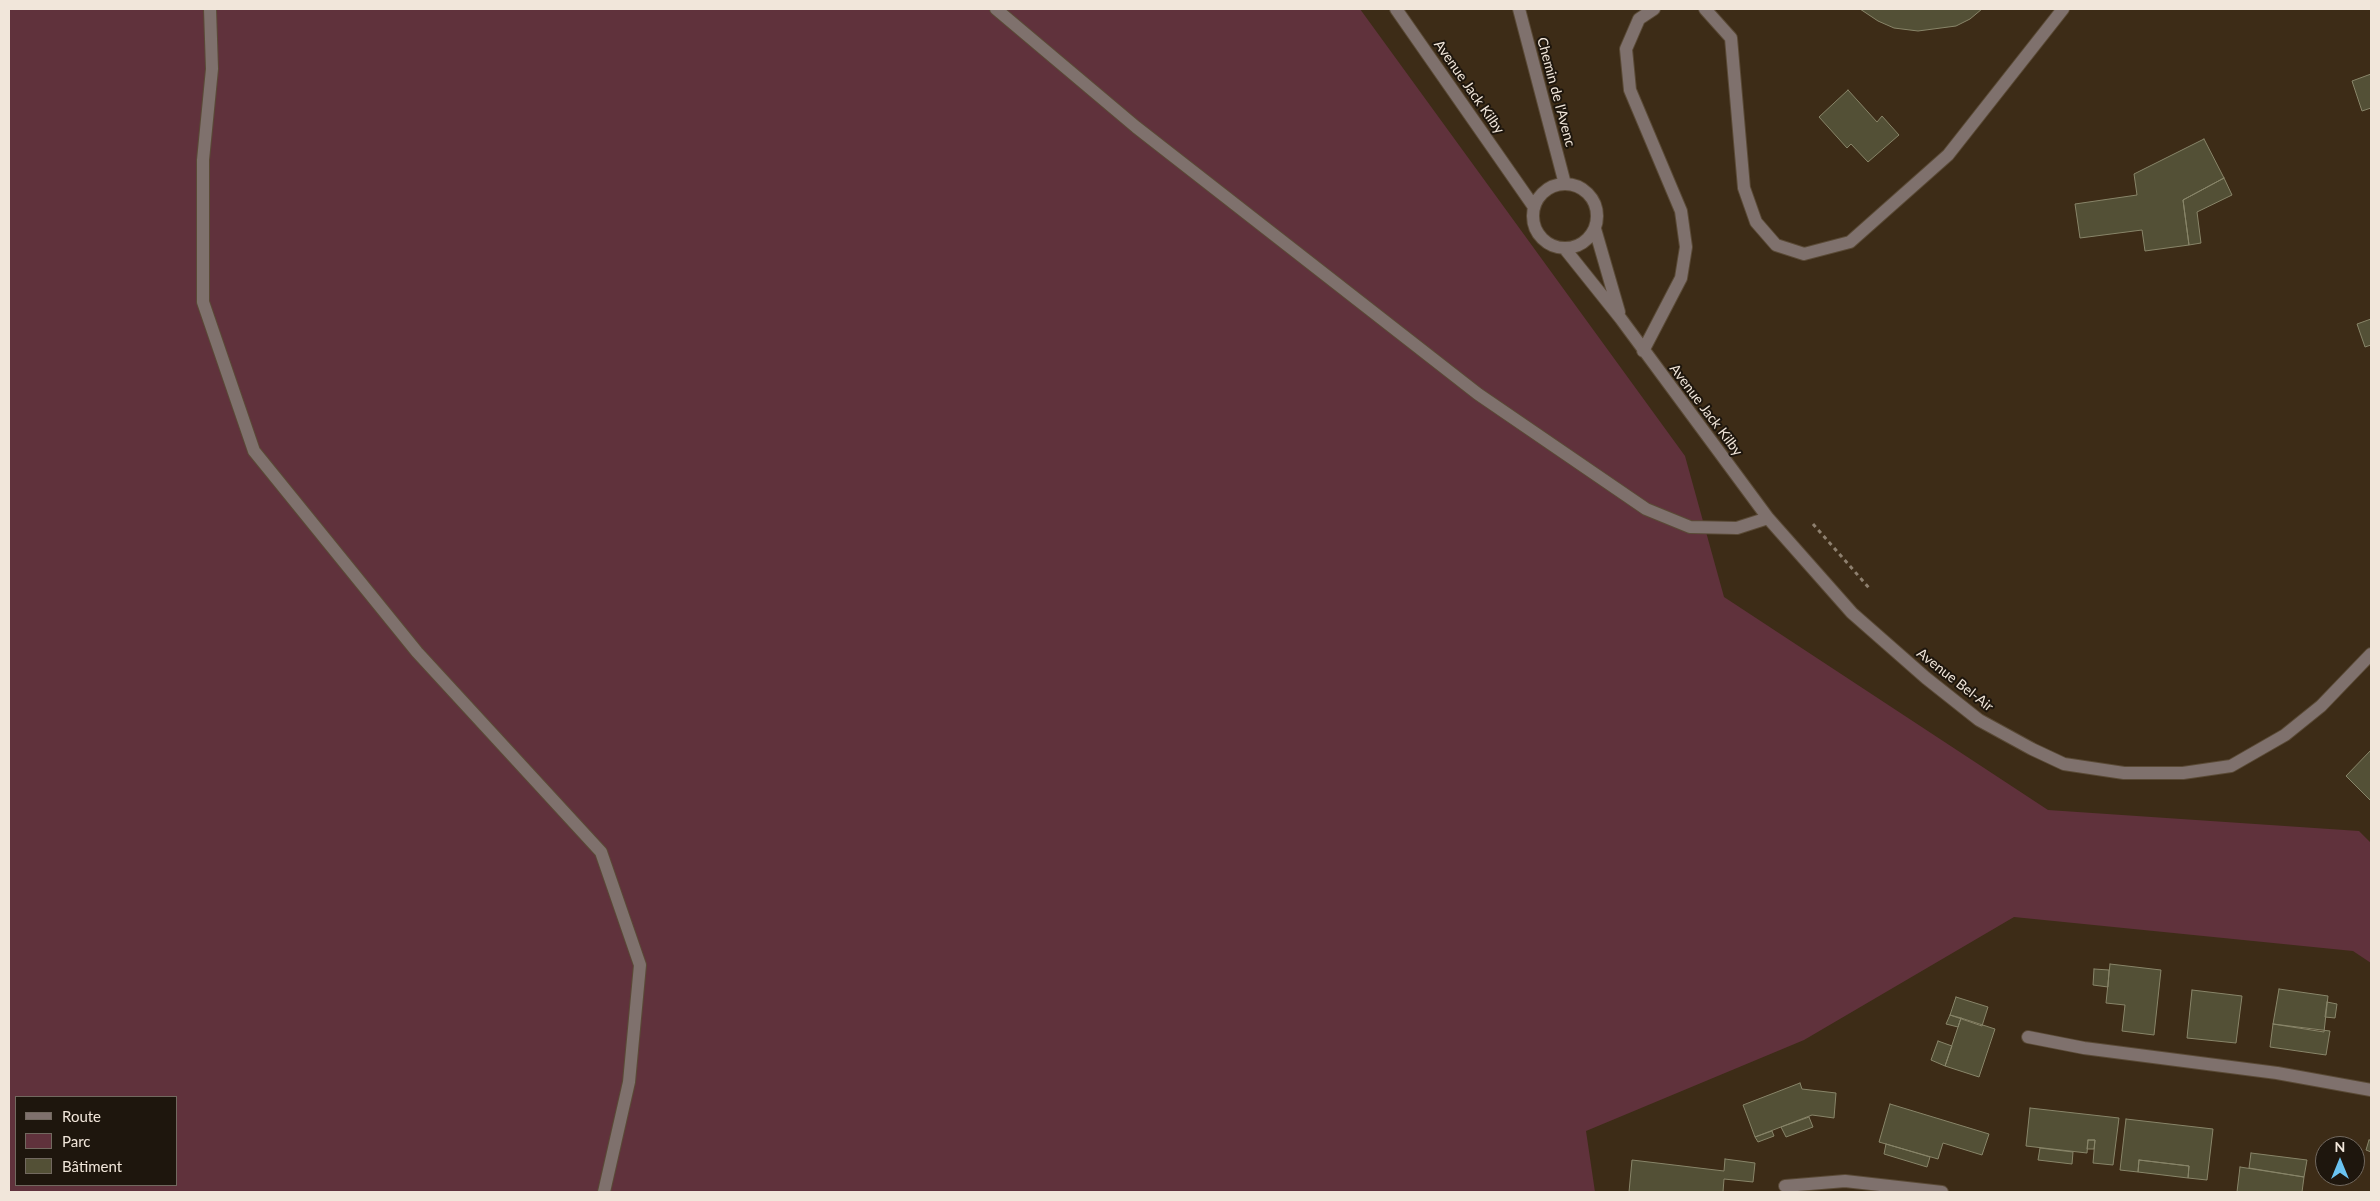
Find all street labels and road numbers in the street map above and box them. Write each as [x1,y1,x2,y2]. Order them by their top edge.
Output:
street label: Chemin de l'Avenc [1533,35,1579,149]
street label: Avenue Jack Kilby [1430,37,1508,137]
street label: Avenue Jack Kilby [1666,361,1746,459]
street label: Avenue Bel-Air [1913,645,1997,715]

